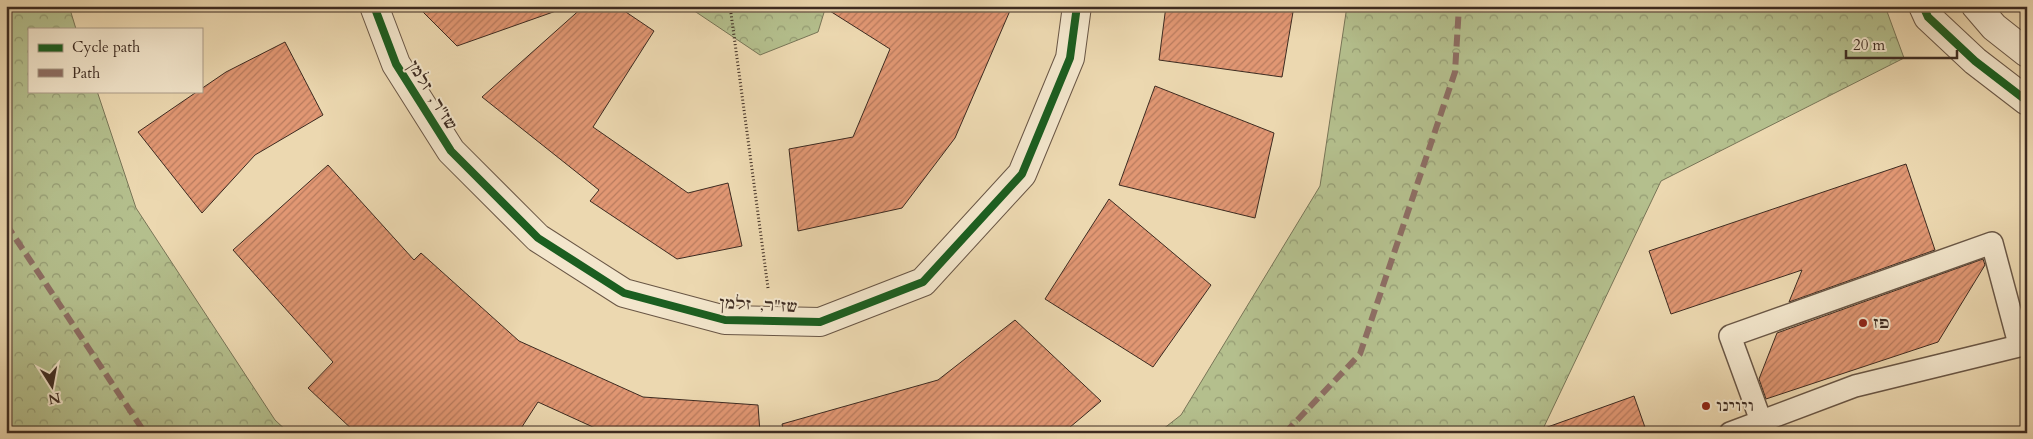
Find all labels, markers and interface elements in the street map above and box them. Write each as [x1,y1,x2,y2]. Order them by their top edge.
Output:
legend [28,28,202,92]
scale bar [1846,28,1957,60]
text: 20 m [1853,35,1885,55]
text: Cycle path [72,37,141,57]
street label: שז"ר, זלמן [402,56,462,134]
text: Path [72,63,101,83]
street label: שז"ר, זלמן [718,292,798,318]
place label: פז [1873,312,1890,334]
marker: פז [1857,317,1869,329]
north arrow [28,362,78,412]
text: N [47,388,62,409]
place label: ויוינו [1716,395,1754,417]
marker: ויוינו [1700,400,1712,412]

